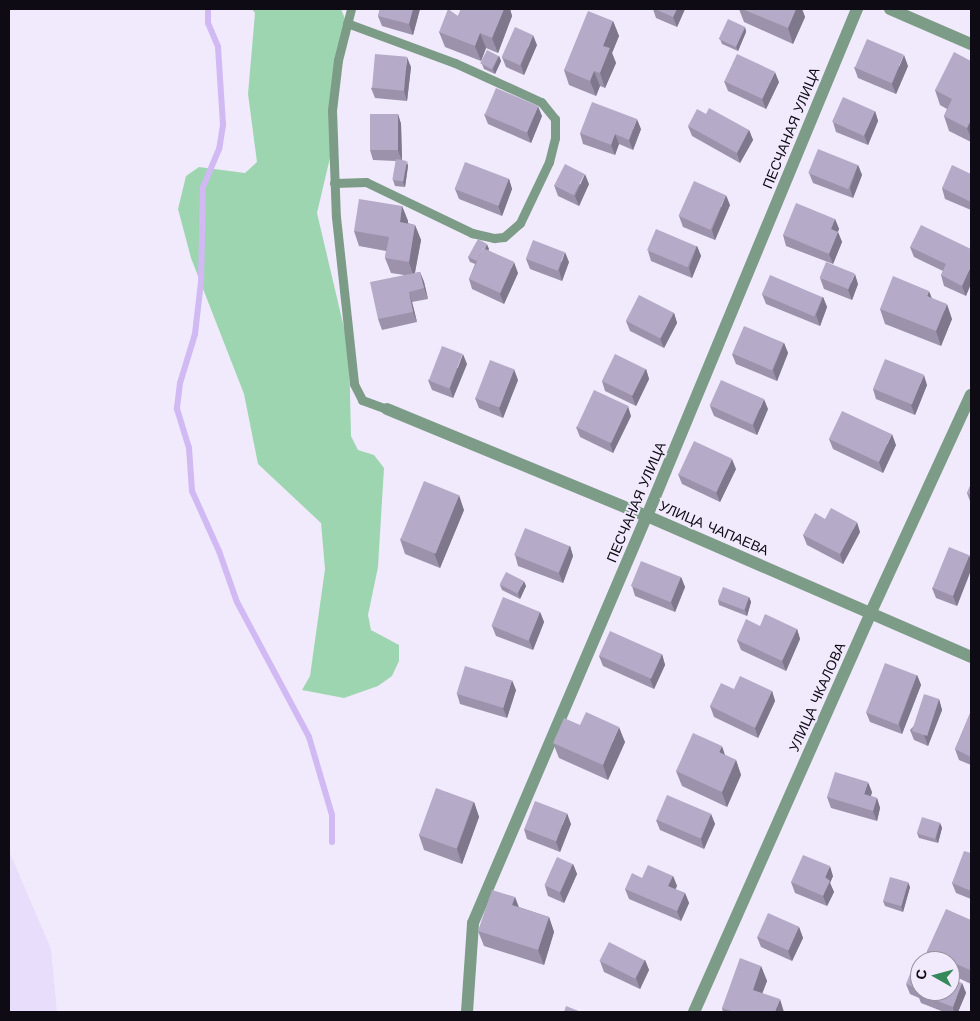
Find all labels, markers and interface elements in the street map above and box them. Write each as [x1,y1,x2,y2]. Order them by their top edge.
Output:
street label: ПЕСЧАНАЯ УЛИЦА [759,65,823,191]
street label: ПЕСЧАНАЯ УЛИЦА [603,439,669,565]
street label: УЛИЦА ЧАПАЕВА [657,497,771,559]
street label: УЛИЦА ЧКАЛОВА [785,640,849,754]
north arrow [910,951,960,1001]
text: С [913,968,930,980]

